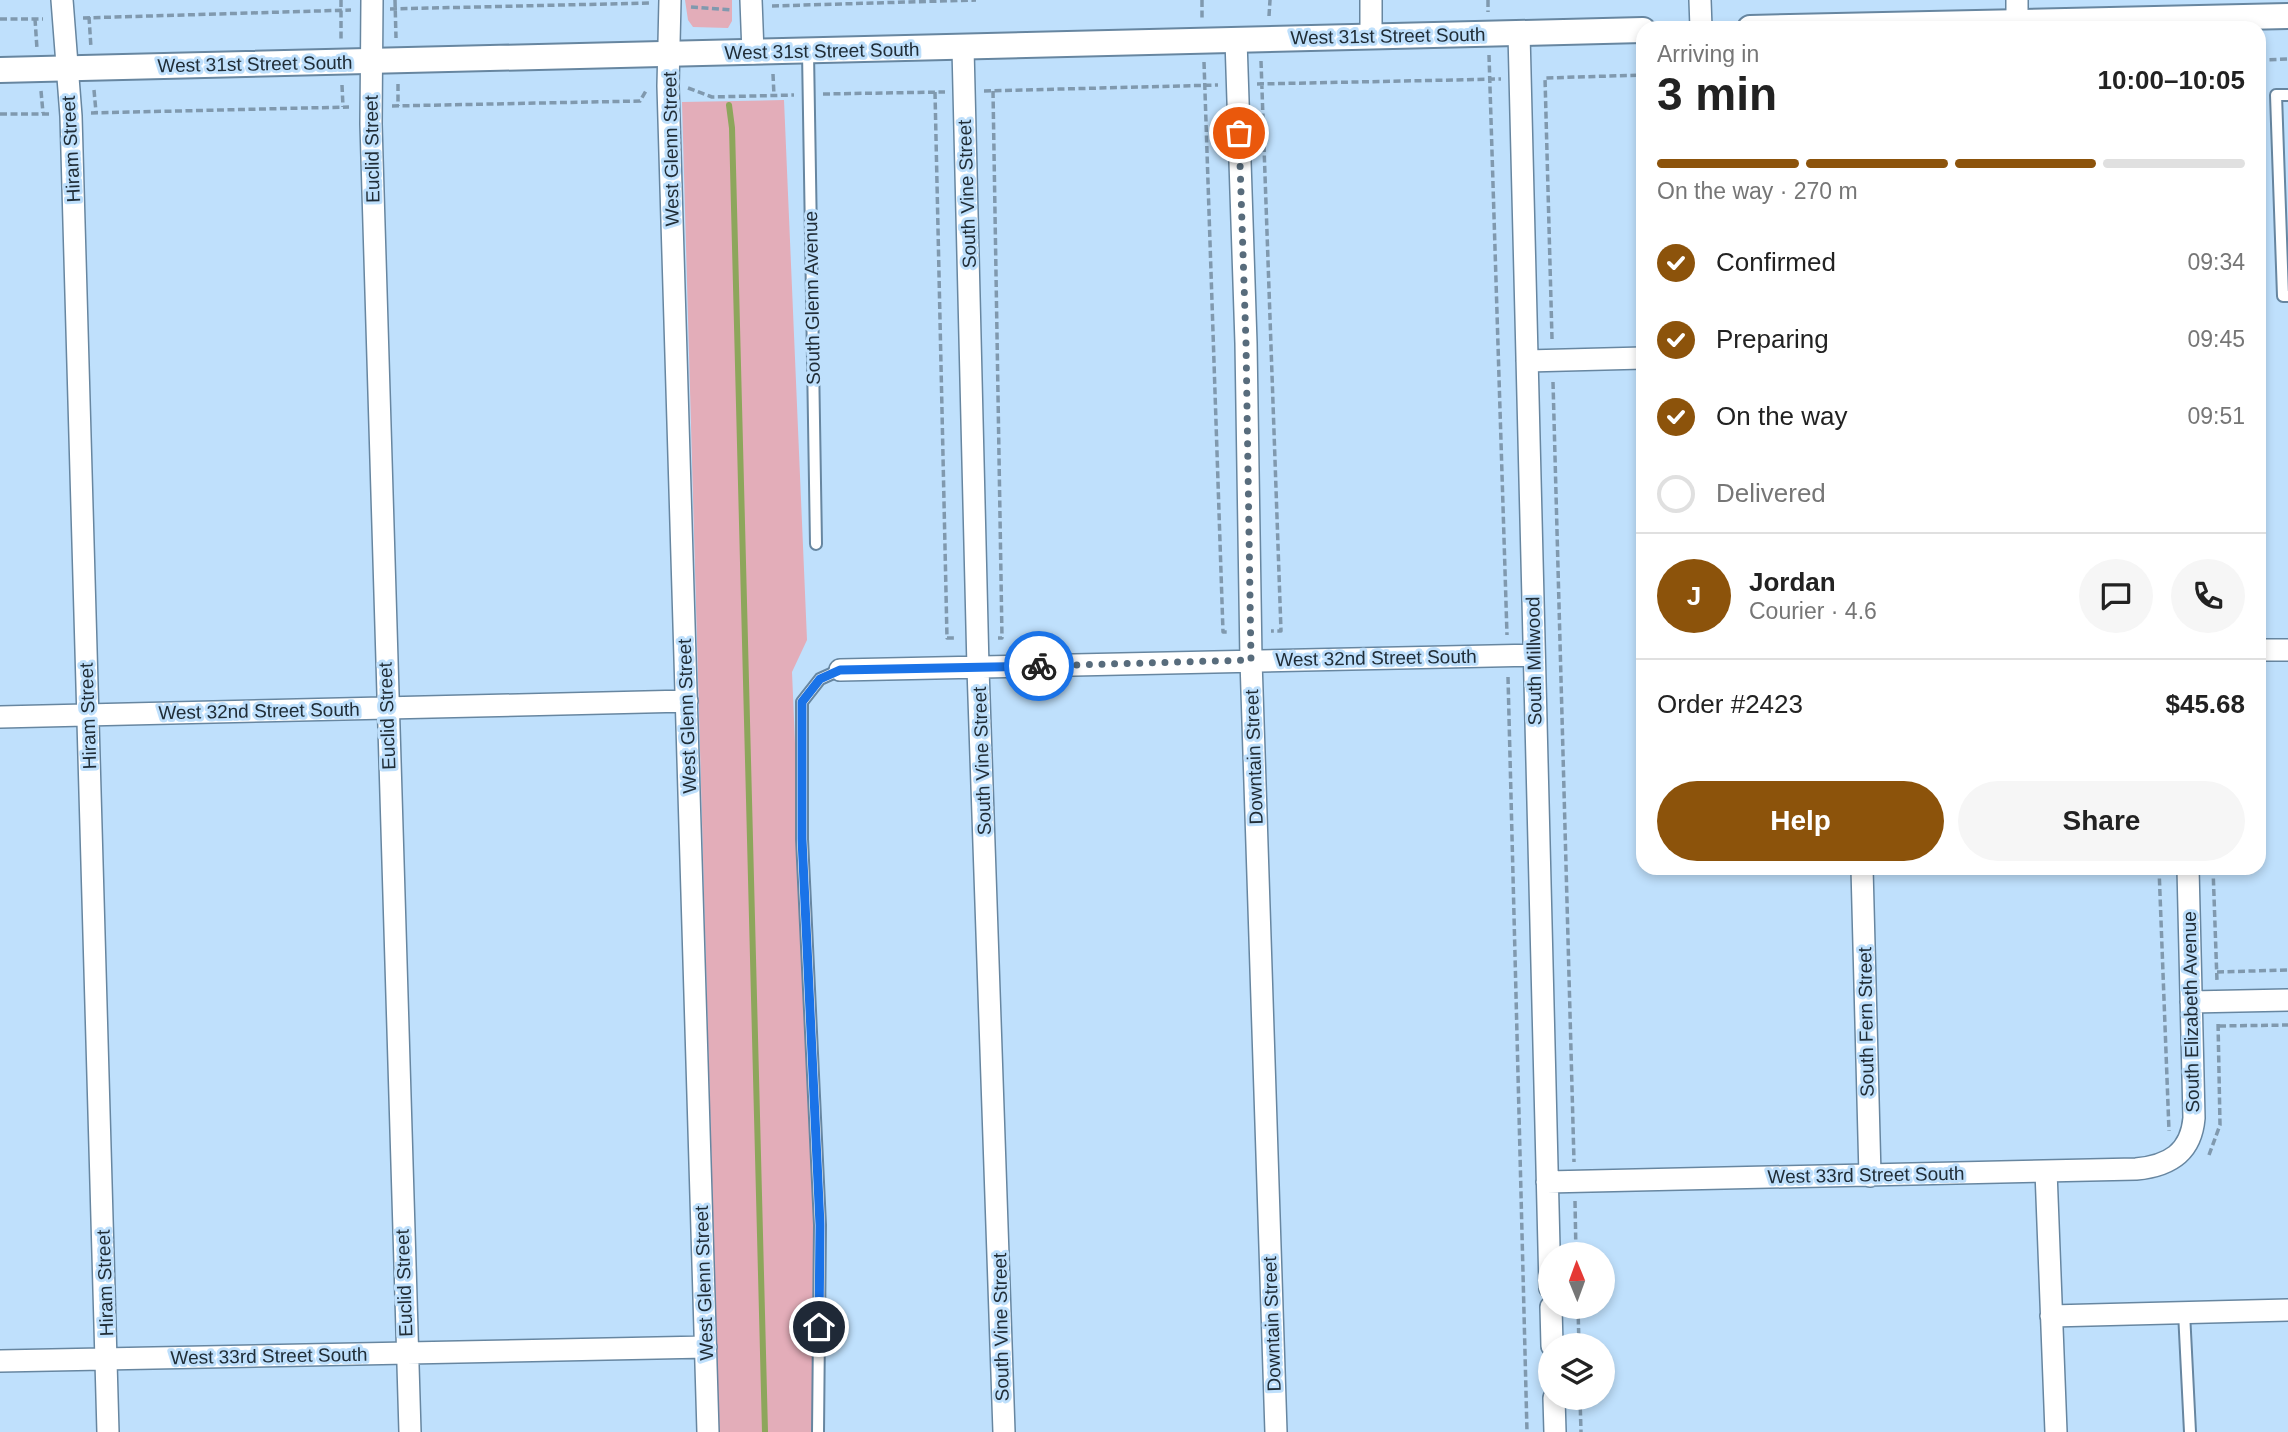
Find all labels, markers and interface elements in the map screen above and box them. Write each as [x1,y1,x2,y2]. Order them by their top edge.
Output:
street label: West 31st Street South [1290,24,1486,48]
street label: West 31st Street South [724,39,920,63]
text: Arriving in [1657,41,1759,67]
street label: West 31st Street South [157,52,353,76]
text: 10:00–10:05 [2098,65,2245,95]
text: 3 min [1657,68,1777,120]
street label: West Glenn Street [659,71,683,227]
street label: Hiram Street [58,94,84,203]
street label: Euclid Street [361,94,383,203]
pin [1209,103,1269,163]
icon: bag [1220,114,1258,152]
street label: South Vine Street [954,119,980,269]
text: On the way · 270 m [1657,178,1858,204]
street label: South Glenn Avenue [800,211,824,385]
icon: check [1657,244,1695,282]
text: Confirmed [1716,247,1836,277]
text: 09:34 [2187,249,2245,275]
icon: check [1657,321,1695,359]
text: Preparing [1716,324,1829,354]
text: 09:45 [2187,326,2245,352]
icon: check [1657,398,1695,436]
text: On the way [1716,401,1848,431]
text: 09:51 [2187,403,2245,429]
text: Delivered [1716,478,1826,508]
button: chat [2079,559,2153,633]
button: phone [2171,559,2245,633]
text: Jordan [1749,567,1836,597]
text: J [1687,581,1701,611]
street label: South Millwood [1522,596,1546,726]
text: Courier · 4.6 [1749,598,1877,624]
courier [1004,631,1074,701]
street label: West Glenn Street [674,638,700,794]
street label: West 32nd Street South [1275,646,1477,670]
icon: bike [1020,647,1058,685]
street label: Euclid Street [375,661,399,770]
street label: Hiram Street [76,662,100,770]
street label: South Vine Street [969,686,995,836]
street label: Downtain Street [1241,688,1267,825]
text: Order #2423 [1657,689,1803,719]
text: $45.68 [2165,689,2245,719]
street label: West 32nd Street South [158,699,360,723]
button: Help [1657,781,1944,861]
button: Share [1958,781,2245,861]
street label: South Elizabeth Avenue [2179,911,2203,1113]
street label: South Fern Street [1854,946,1878,1097]
street label: West 33rd Street South [1767,1163,1965,1187]
street label: West Glenn Street [691,1205,717,1361]
street label: Euclid Street [392,1228,416,1337]
street label: Hiram Street [93,1229,117,1337]
north arrow [1538,1242,1615,1320]
map controls [1538,1242,1615,1410]
street label: South Vine Street [989,1252,1013,1401]
street label: Downtain Street [1259,1255,1285,1392]
pin [789,1297,849,1357]
icon: home [800,1308,838,1346]
button: layers [1538,1333,1615,1410]
street label: West 33rd Street South [170,1344,368,1368]

